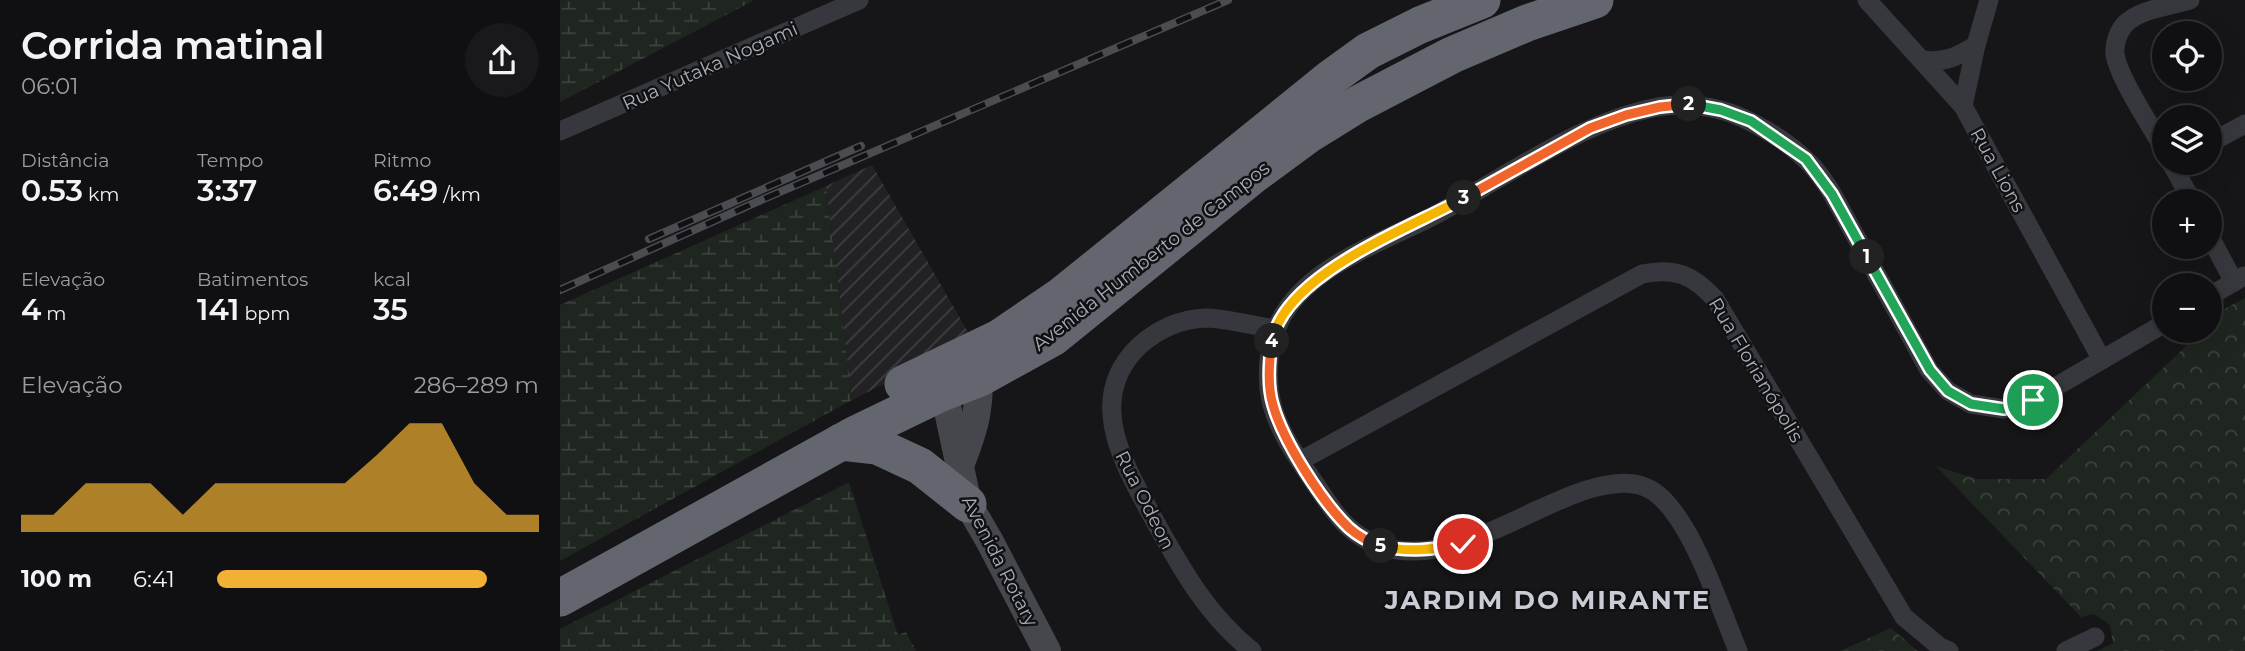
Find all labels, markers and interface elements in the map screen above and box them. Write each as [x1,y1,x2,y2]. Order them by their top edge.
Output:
street label: Rua Yutaka Nogami [619,17,801,115]
map controls [2152,21,2222,343]
button: locate [2152,21,2222,91]
text: Corrida matinal [21,22,324,69]
button: share [465,23,539,97]
text: 06:01 [21,72,79,100]
pin: 2 [1672,86,1706,122]
text: 2 [1683,92,1694,115]
button: layers [2152,105,2222,175]
street label: Rua Lions [1965,124,2031,216]
text: Distância [21,149,109,172]
text: Tempo [197,149,263,172]
text: Ritmo [373,149,431,172]
street label: Avenida Humberto de Campos [1028,156,1274,356]
text: 0.53 [21,172,83,209]
text: 3:37 [197,172,257,209]
text: 6:49 [373,172,438,209]
pin: 3 [1446,180,1482,216]
text: km [83,183,119,206]
text: /km [438,183,481,206]
text: 3 [1458,186,1469,209]
button: + [2152,189,2222,259]
pin: 1 [1850,240,1884,274]
text: 1 [1863,245,1870,268]
text: Elevação [21,268,105,291]
text: Batimentos [197,268,308,291]
text: kcal [373,268,411,291]
button: − [2152,273,2222,343]
text: 4 [21,291,41,328]
text: 141 [197,291,239,328]
text: 35 [373,291,408,328]
street label: Rua Florianópolis [1704,294,1808,446]
text: m [41,302,67,325]
text: bpm [239,302,290,325]
pin: 4 [1254,324,1290,358]
text: 4 [1265,329,1278,352]
pin [2003,370,2063,430]
text: Elevação [21,371,123,399]
text: 286–289 m [414,371,539,399]
icon: arrive [2014,381,2052,419]
street label: Rua Odeon [1110,447,1180,553]
street label: Avenida Rotary [957,492,1043,631]
pin [1433,514,1493,574]
icon: check [1444,525,1482,563]
pin: 5 [1364,528,1398,564]
text: 5 [1375,534,1386,557]
text: 100 m [21,565,92,593]
text: 6:41 [133,565,175,593]
district label: JARDIM DO MIRANTE [1384,584,1711,616]

